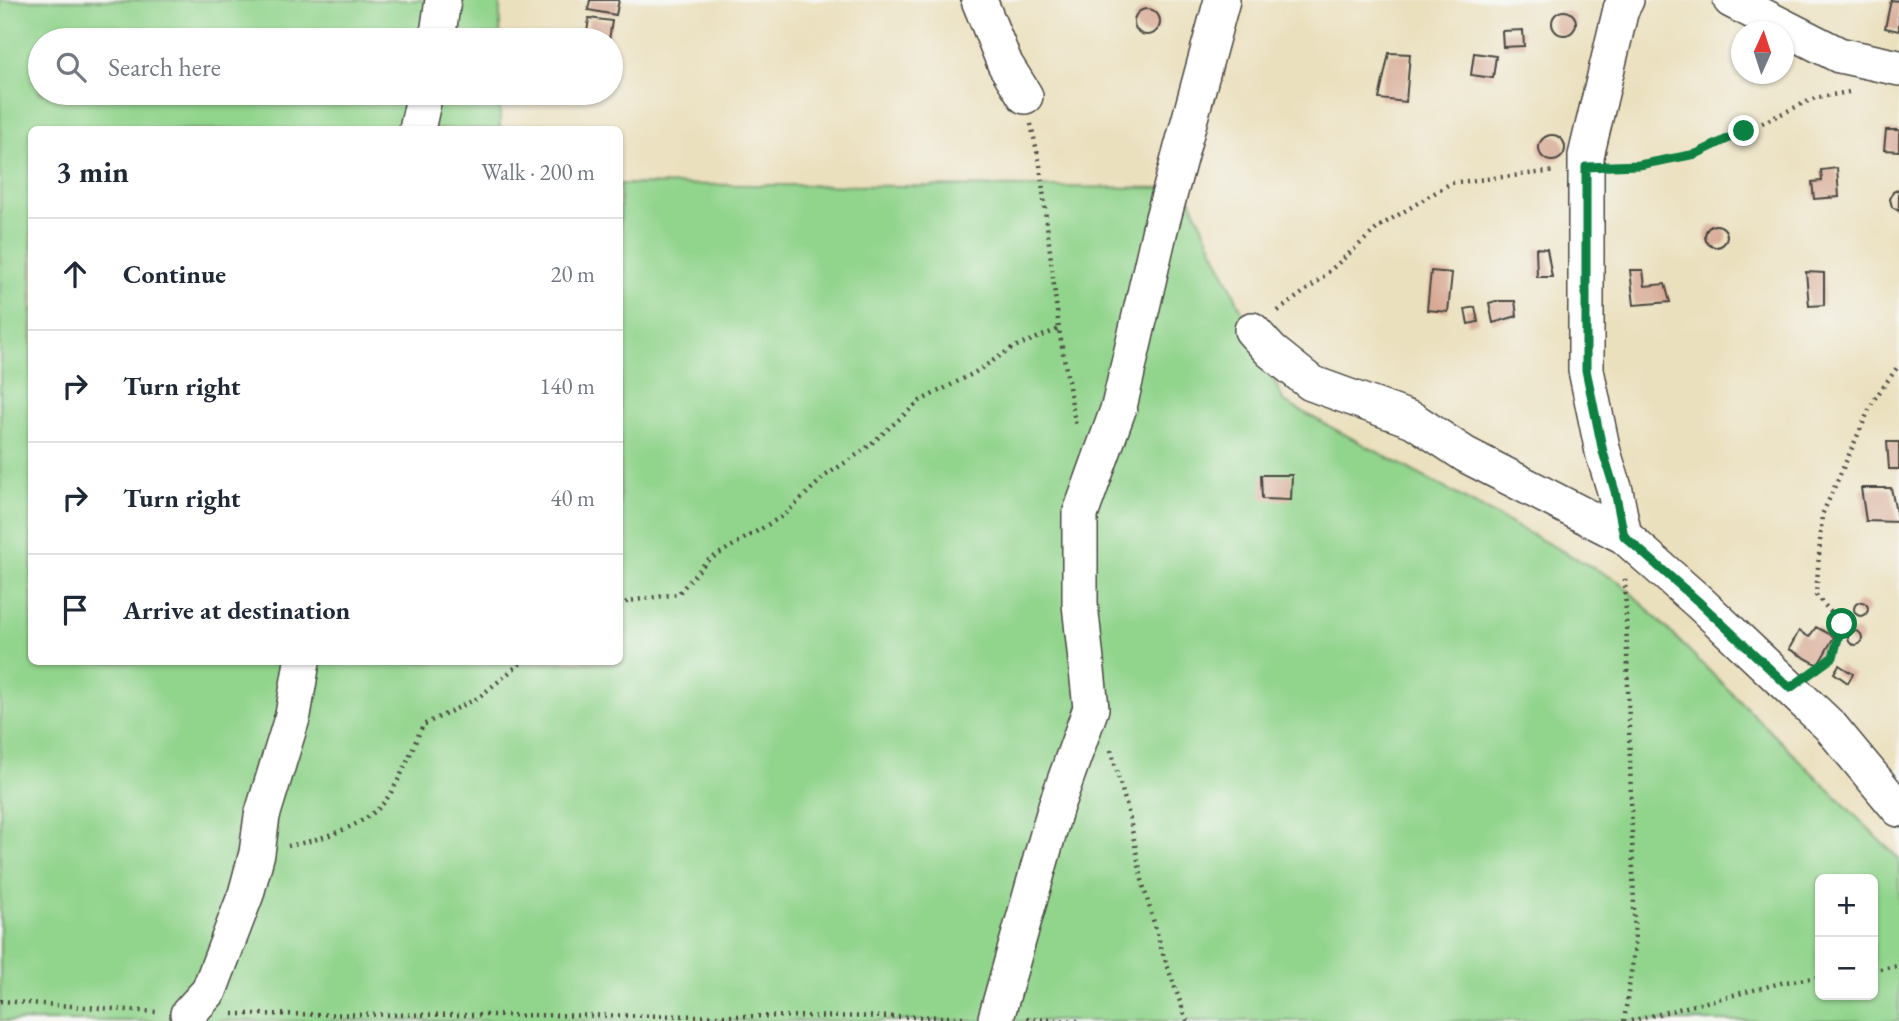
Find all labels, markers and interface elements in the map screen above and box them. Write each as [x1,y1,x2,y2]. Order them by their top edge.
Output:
north arrow [1731,21,1794,84]
search box [28,28,623,105]
icon: search [52,48,90,86]
text: Search here [108,50,221,84]
route end [1728,115,1759,146]
text: 3 min [56,152,129,191]
text: Walk · 200 m [481,157,595,187]
icon: ahead [56,255,94,293]
text: Continue [123,257,226,291]
text: 20 m [550,259,595,289]
icon: right [56,367,94,405]
text: Turn right [123,369,241,403]
text: 140 m [539,371,595,401]
icon: right [56,479,94,517]
text: Turn right [123,481,241,515]
text: 40 m [550,483,595,513]
icon: arrive [56,591,94,629]
text: Arrive at destination [123,593,350,627]
route start [1826,608,1857,639]
map controls [1815,874,1878,1000]
button: + [1815,874,1878,937]
button: − [1815,937,1878,1000]

